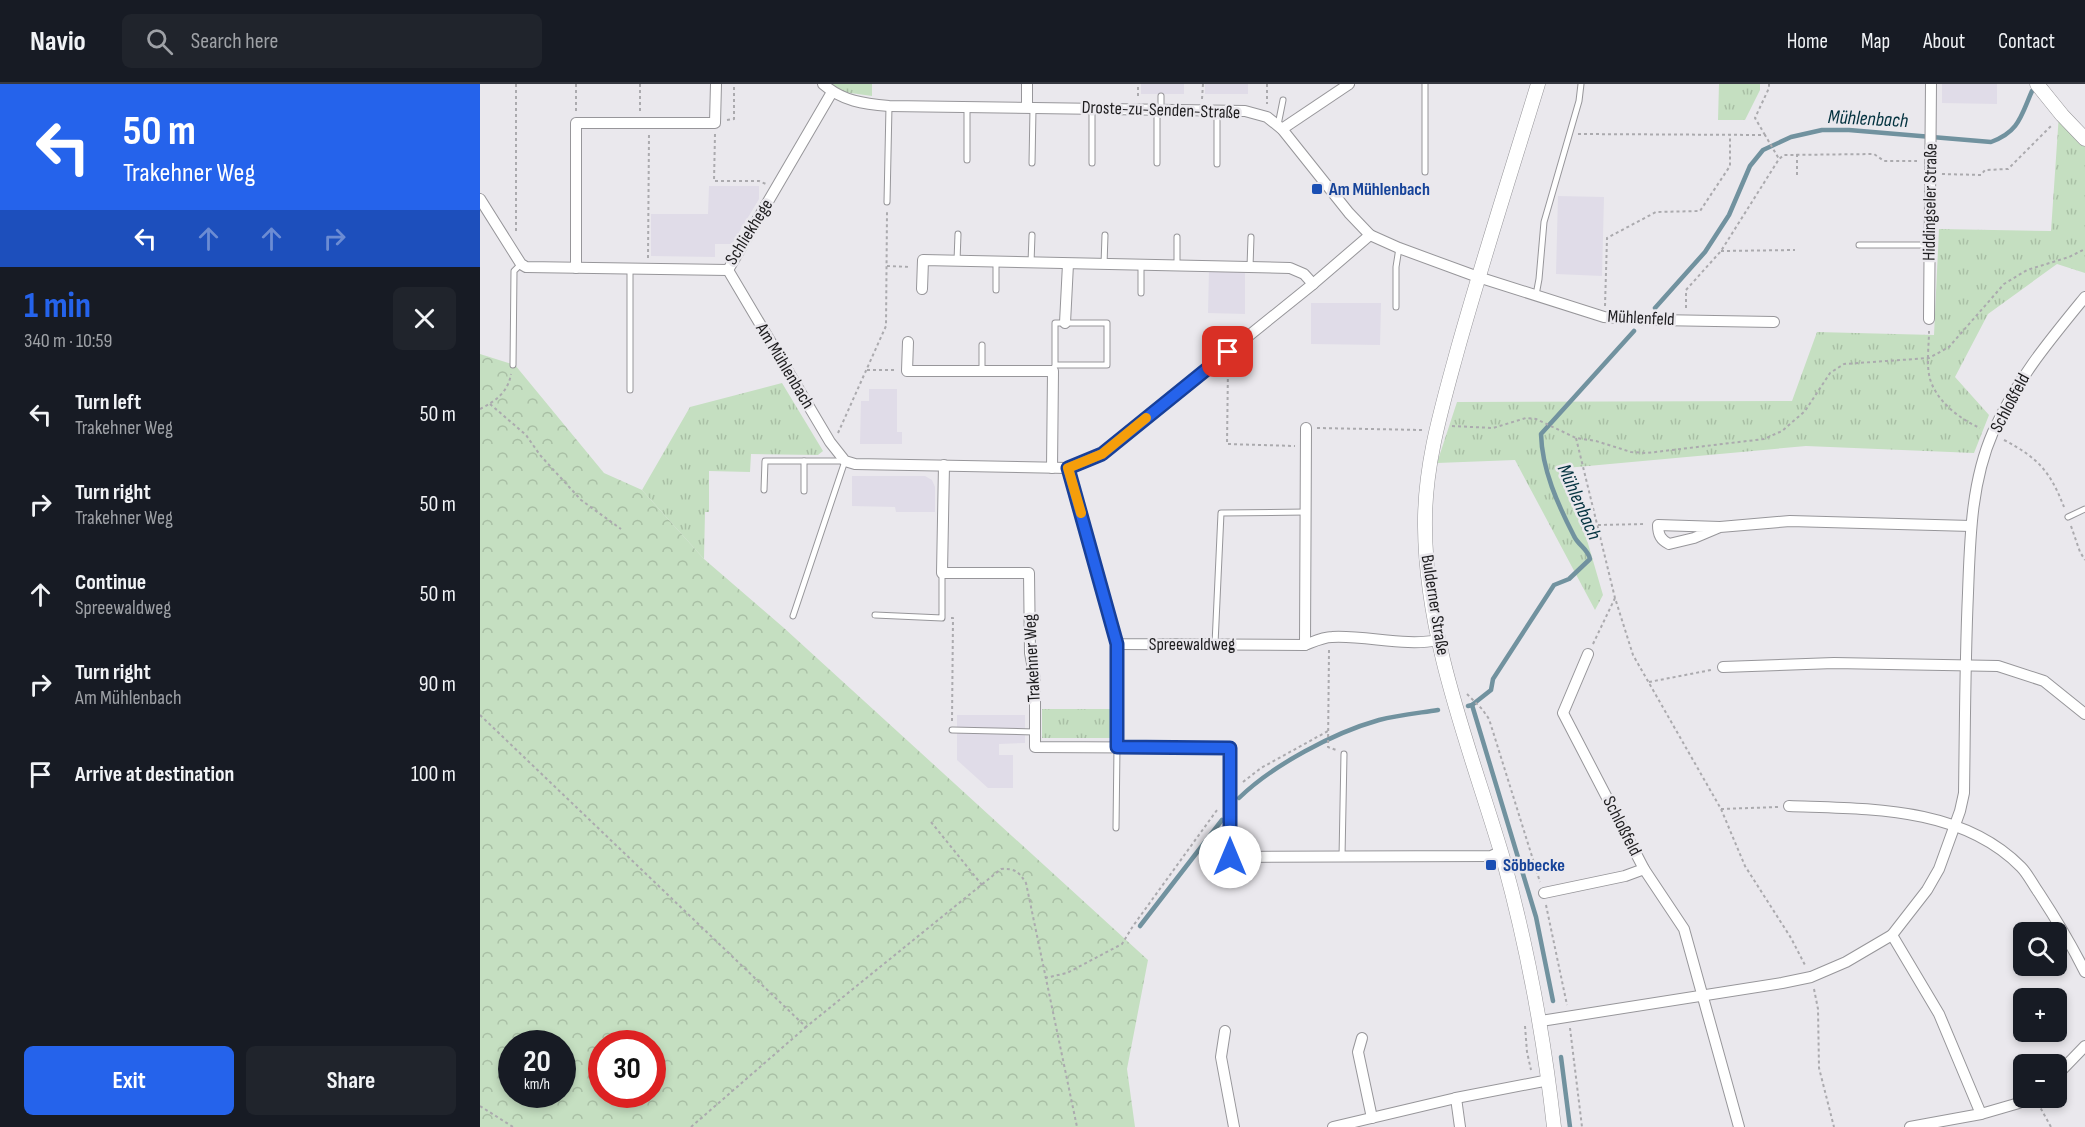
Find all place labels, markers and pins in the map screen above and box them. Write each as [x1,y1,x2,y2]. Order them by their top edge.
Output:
place label: Am Mühlenbach [1328,179,1430,200]
marker: Am Mühlenbach [1310,182,1324,196]
pin [1202,326,1253,377]
place label: Söbbecke [1503,855,1565,876]
marker: Söbbecke [1484,858,1498,872]

